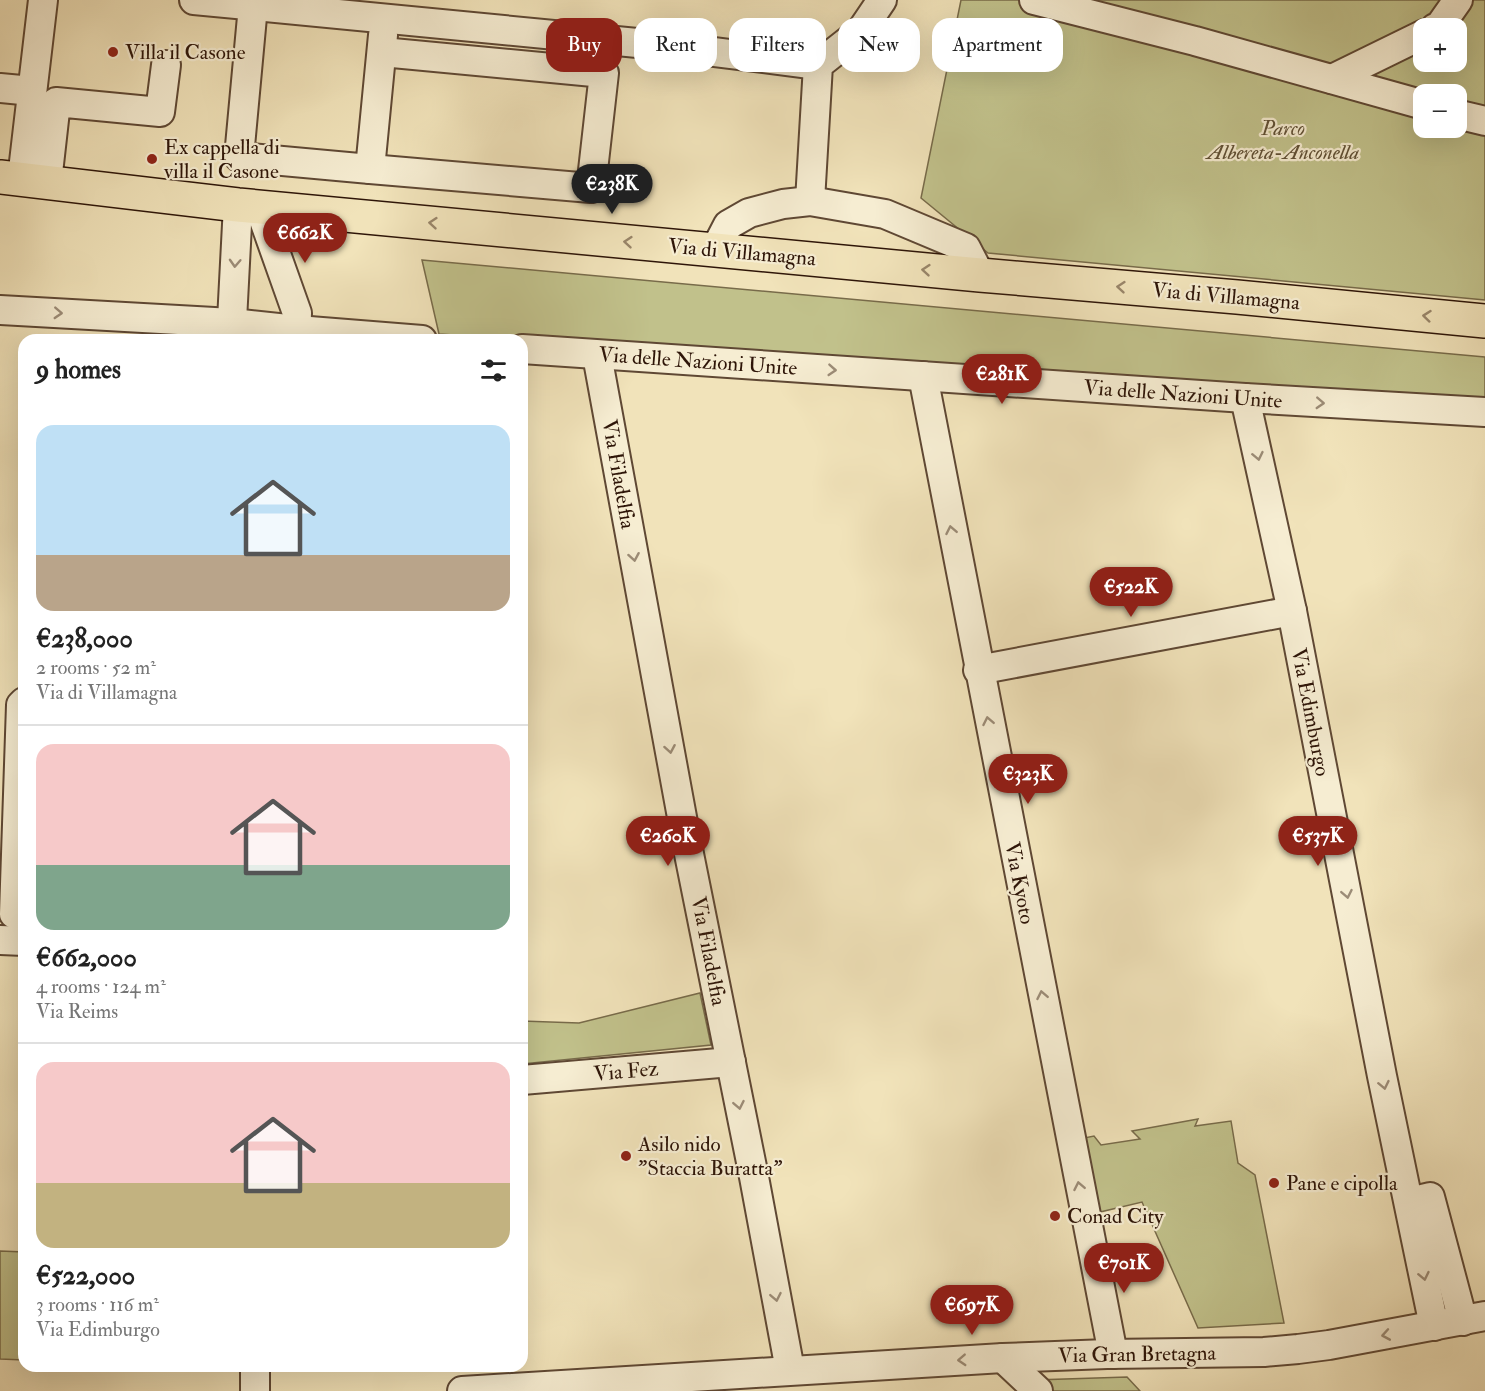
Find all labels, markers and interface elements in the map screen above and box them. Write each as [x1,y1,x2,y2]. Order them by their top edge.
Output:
chip: Buy [546,18,622,72]
chip: Rent [634,18,717,72]
chip: Filters [729,18,826,72]
chip: New [838,18,920,72]
chip: Apartment [932,18,1063,72]
map controls [1413,18,1467,138]
button: + [1413,18,1467,72]
place label: Villa il Casone [125,39,246,66]
marker: Villa il Casone [106,45,120,59]
button: − [1413,84,1467,138]
park label: Parco Albereta-Anconella [1205,115,1360,166]
place label: Ex cappella di villa il Casone [163,134,280,185]
marker: Ex cappella di villa il Casone [145,152,159,166]
pin: €238K [570,164,654,215]
text: €238K [586,171,638,196]
pin: €662K [263,213,347,264]
one-way arrow [429,217,438,230]
text: €662K [277,220,333,245]
street label: Via di Villamagna [667,233,817,272]
one-way arrow [623,236,632,249]
one-way arrow [229,259,242,268]
one-way arrow [922,264,931,277]
street label: Via di Villamagna [1151,277,1301,316]
one-way arrow [1116,281,1125,294]
one-way arrow [54,307,63,320]
one-way arrow [1422,310,1431,323]
street label: Via delle Nazioni Unite [598,341,798,382]
text: 9 homes [36,354,121,386]
icon: filters [477,354,510,387]
pin: €281K [960,354,1044,405]
text: €281K [976,361,1028,386]
one-way arrow [827,363,836,376]
street label: Via delle Nazioni Unite [1083,374,1283,415]
one-way arrow [1315,396,1324,409]
street label: Via Filadelfia [596,417,641,531]
one-way arrow [1250,450,1263,460]
icon: home [219,464,327,572]
one-way arrow [945,525,958,535]
one-way arrow [628,552,640,562]
pin: €522K [1089,567,1173,618]
text: €522K [1104,574,1158,599]
text: €238,000 [36,623,133,655]
street label: Via Edimburgo [1285,646,1336,778]
text: 2 rooms · 52 m² [36,655,156,680]
text: Via di Villamagna [36,680,177,705]
one-way arrow [982,716,995,726]
one-way arrow [663,744,676,754]
pin: €323K [986,754,1070,805]
text: €323K [1002,761,1054,786]
icon: home [219,783,327,891]
pin: €260K [626,816,710,867]
pin: €537K [1276,816,1360,867]
text: €260K [640,823,696,848]
text: €537K [1292,823,1344,848]
street label: Via Kyoto [998,840,1041,927]
one-way arrow [1340,888,1353,898]
street label: Via Filadelfia [685,894,732,1008]
text: €662,000 [36,942,137,974]
text: 4 rooms · 124 m² [36,974,166,999]
one-way arrow [1036,990,1049,1000]
text: Via Reims [36,999,118,1024]
street label: Via Fez [592,1055,660,1088]
one-way arrow [1377,1080,1390,1090]
one-way arrow [732,1100,745,1110]
icon: home [219,1101,327,1209]
place label: Asilo nido "Staccia Buratta" [637,1131,782,1182]
marker: Asilo nido "Staccia Buratta" [619,1149,633,1163]
place label: Pane e cipolla [1286,1170,1398,1197]
marker: Pane e cipolla [1267,1176,1281,1190]
one-way arrow [1073,1182,1086,1192]
place label: Conad City [1067,1203,1164,1230]
marker: Conad City [1048,1209,1062,1223]
pin: €701K [1082,1243,1166,1294]
text: €701K [1098,1250,1150,1275]
text: €522,000 [36,1260,135,1292]
one-way arrow [1417,1271,1430,1281]
pin: €697K [930,1285,1014,1336]
one-way arrow [769,1291,782,1301]
text: 3 rooms · 116 m² [36,1292,159,1317]
text: €697K [944,1292,1000,1317]
text: Via Edimburgo [36,1317,160,1342]
one-way arrow [1382,1328,1392,1341]
street label: Via Gran Bretagna [1058,1340,1217,1369]
one-way arrow [957,1354,966,1367]

